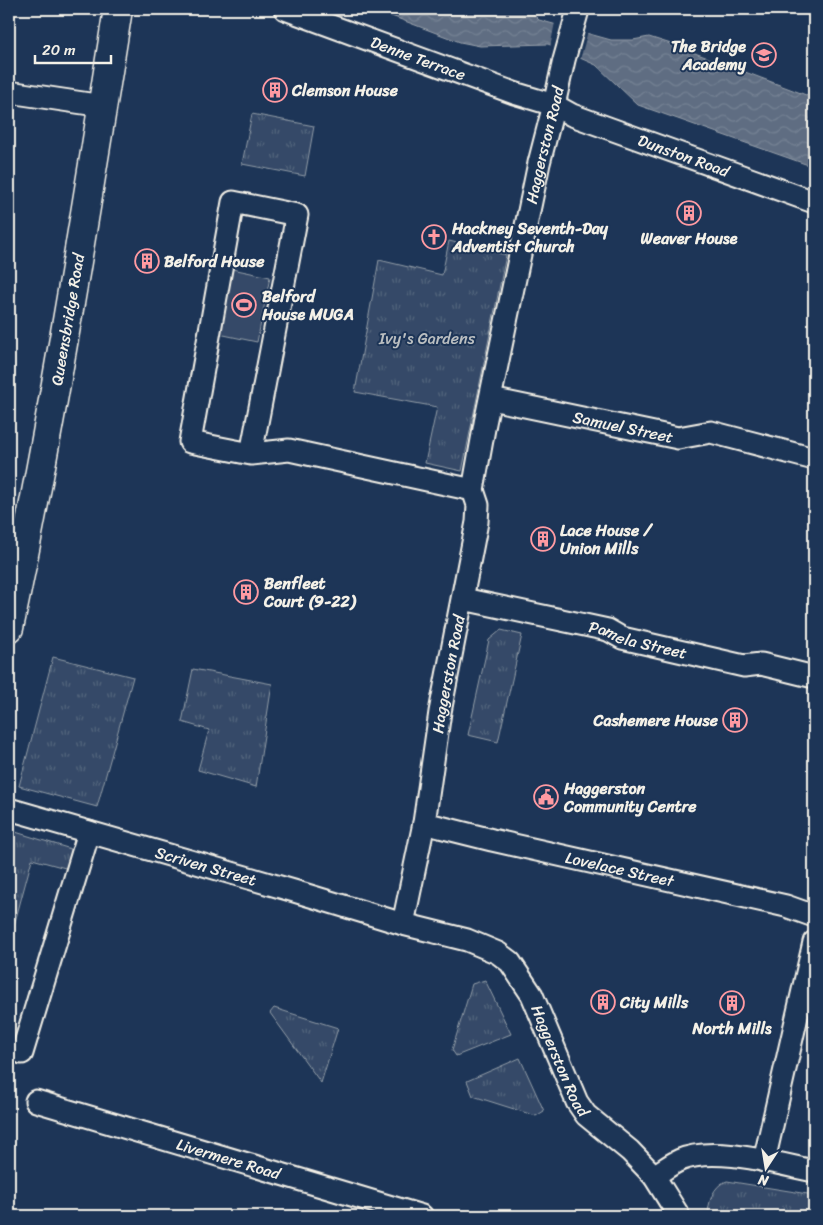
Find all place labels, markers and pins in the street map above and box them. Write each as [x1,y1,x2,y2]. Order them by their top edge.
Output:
place label: The Bridge Academy [671,32,747,79]
school or university icon: The Bridge Academy [751,42,777,68]
place label: Clemson House [291,76,399,105]
building icon: Clemson House [262,77,288,103]
building icon: Weaver House [676,200,702,226]
place label: Hackney Seventh-Day Adventist Church [451,214,609,261]
church icon: Hackney Seventh-Day Adventist Church [421,224,447,250]
place label: Weaver House [641,224,738,253]
place label: Belford House [164,247,265,276]
building icon: Belford House [134,248,160,274]
place label: Belford House MUGA [261,282,354,329]
sports icon: Belford House MUGA [231,292,257,318]
place label: Lace House / Union Mills [560,516,653,563]
building icon: Lace House / Union Mills [530,526,556,552]
place label: Benfleet Court (9-22) [263,569,357,616]
building icon: Benfleet Court (9-22) [233,579,259,605]
place label: Cashemere House [592,706,719,735]
building icon: Cashemere House [722,707,748,733]
place label: Haggerston Community Centre [563,774,697,821]
public building icon: Haggerston Community Centre [533,784,559,810]
place label: City Mills [619,988,689,1017]
building icon: City Mills [590,989,616,1015]
building icon: North Mills [719,990,745,1016]
place label: North Mills [691,1014,772,1043]

